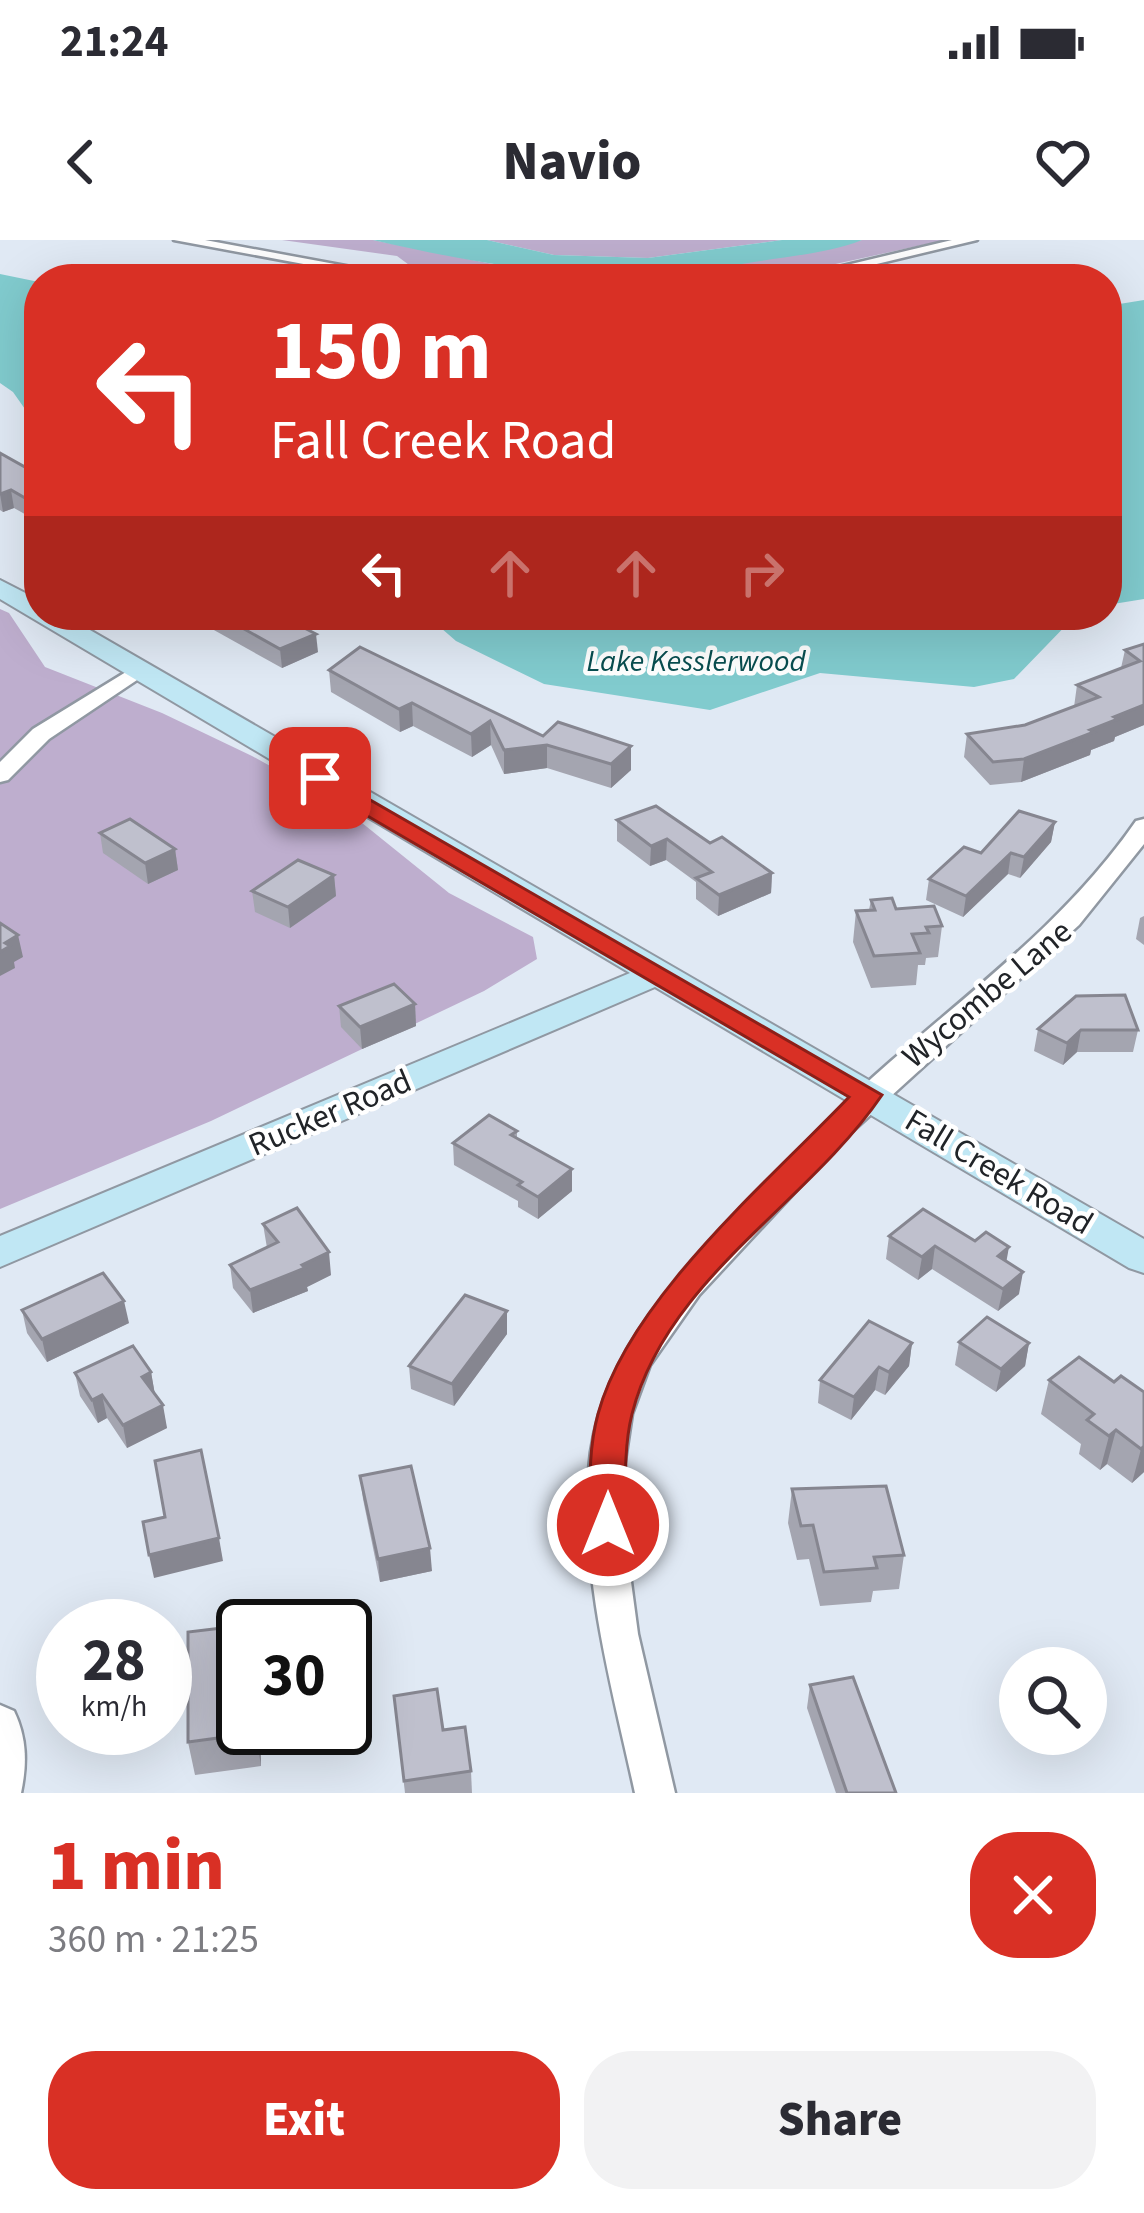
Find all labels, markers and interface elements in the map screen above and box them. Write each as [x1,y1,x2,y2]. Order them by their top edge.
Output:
text: 21:24 [60,10,169,74]
text: Navio [503,124,642,201]
icon: back [48,129,114,195]
icon: heart [1030,129,1096,195]
text: 150 m [270,292,492,412]
icon: left [72,312,228,468]
text: Fall Creek Road [270,403,616,480]
icon: left [351,540,417,606]
icon: ahead [477,540,543,606]
icon: ahead [603,540,669,606]
icon: right [729,540,795,606]
water label: Lake Kesslerwood [587,640,806,683]
pin [269,727,371,829]
icon: arrive [287,745,353,811]
street label: Wycombe Lane [892,909,1082,1079]
street label: Rucker Road [241,1058,419,1168]
street label: Fall Creek Road [896,1097,1102,1247]
position arrow [545,1462,671,1588]
speed limit sign: 30 [216,1599,372,1755]
text: 28 [82,1619,146,1704]
map controls [999,1647,1107,1755]
button: search [999,1647,1107,1755]
text: km/h [81,1685,147,1728]
text: 1 min [48,1815,225,1918]
button: close [970,1832,1096,1958]
text: 360 m · 21:25 [48,1912,259,1968]
button: Exit [48,2051,560,2189]
button: Share [584,2051,1096,2189]

